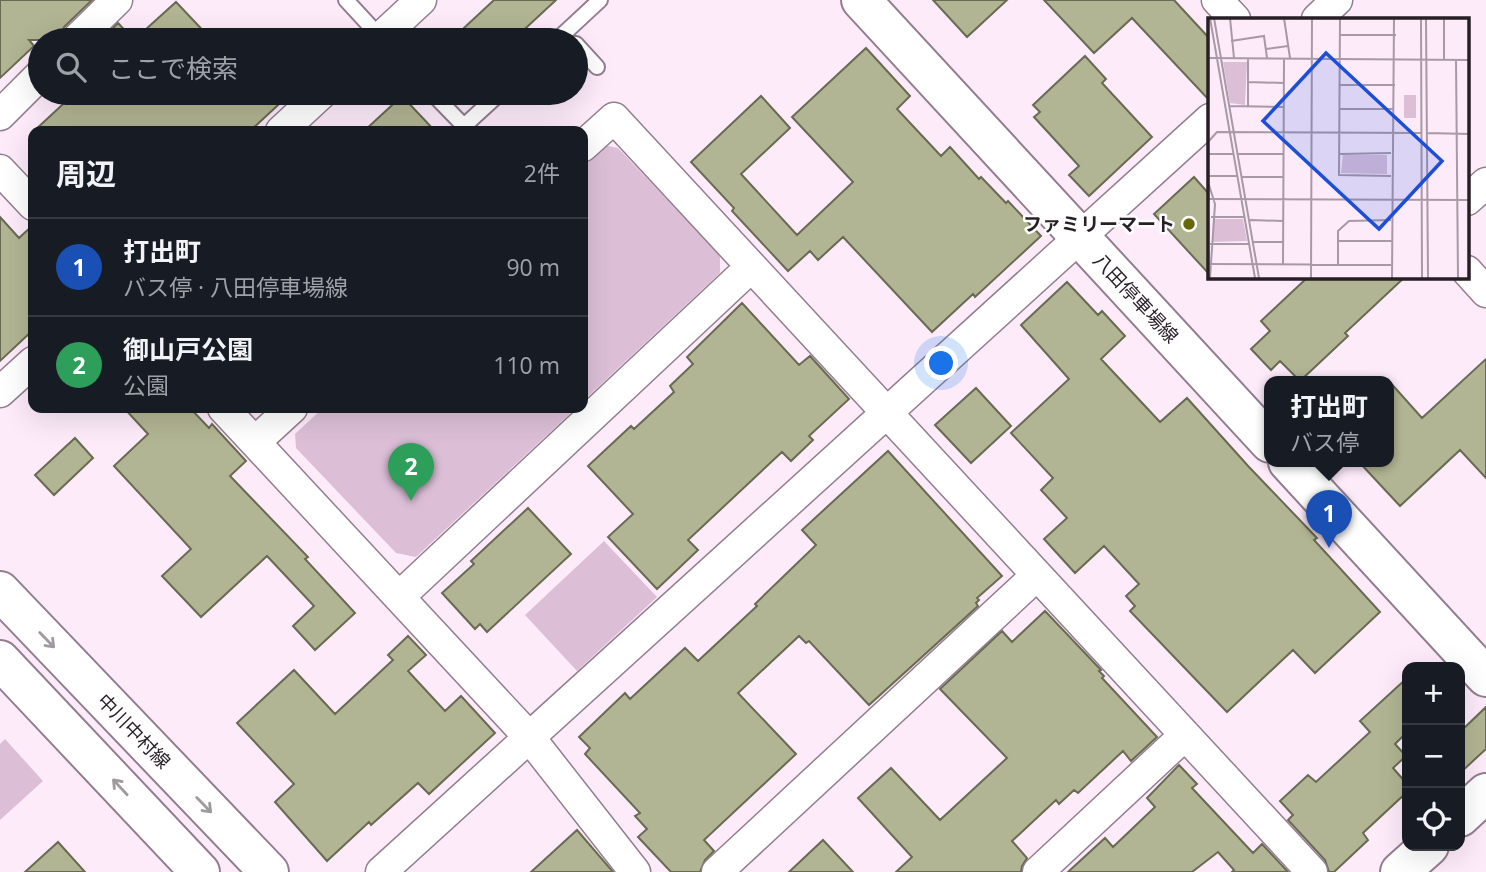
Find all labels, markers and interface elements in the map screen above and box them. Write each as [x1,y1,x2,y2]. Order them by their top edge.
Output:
inset map [1208,18,1468,278]
search box [28,28,588,105]
icon: search [52,48,90,86]
text: ここで検索 [108,50,238,86]
text: 周辺 [56,153,116,194]
text: 2件 [524,157,560,189]
place label: ファミリーマート [1023,211,1175,237]
marker: ファミリーマート [1181,216,1197,232]
text: 打出町 [123,233,201,269]
street label: 八田停車場線 [1088,247,1184,349]
text: 1 [72,251,86,283]
text: 90 m [506,251,560,283]
text: バス停 · 八田停車場線 [123,271,348,303]
text: 御山戸公園 [123,331,253,367]
your location [924,346,958,380]
text: 2 [72,349,86,381]
text: 110 m [493,349,560,381]
text: 公園 [123,369,169,401]
popup [1264,376,1394,467]
text: 打出町 [1290,388,1368,424]
text: バス停 [1290,426,1359,458]
pin: 2 [388,443,434,501]
pin: 1 [1306,490,1352,548]
one-way arrow [39,631,56,648]
map controls [1402,662,1465,851]
button: + [1402,662,1465,725]
street label: 中川中村線 [92,688,176,774]
button: − [1402,725,1465,788]
one-way arrow [111,779,128,796]
button: locate [1402,788,1465,851]
one-way arrow [196,796,213,813]

